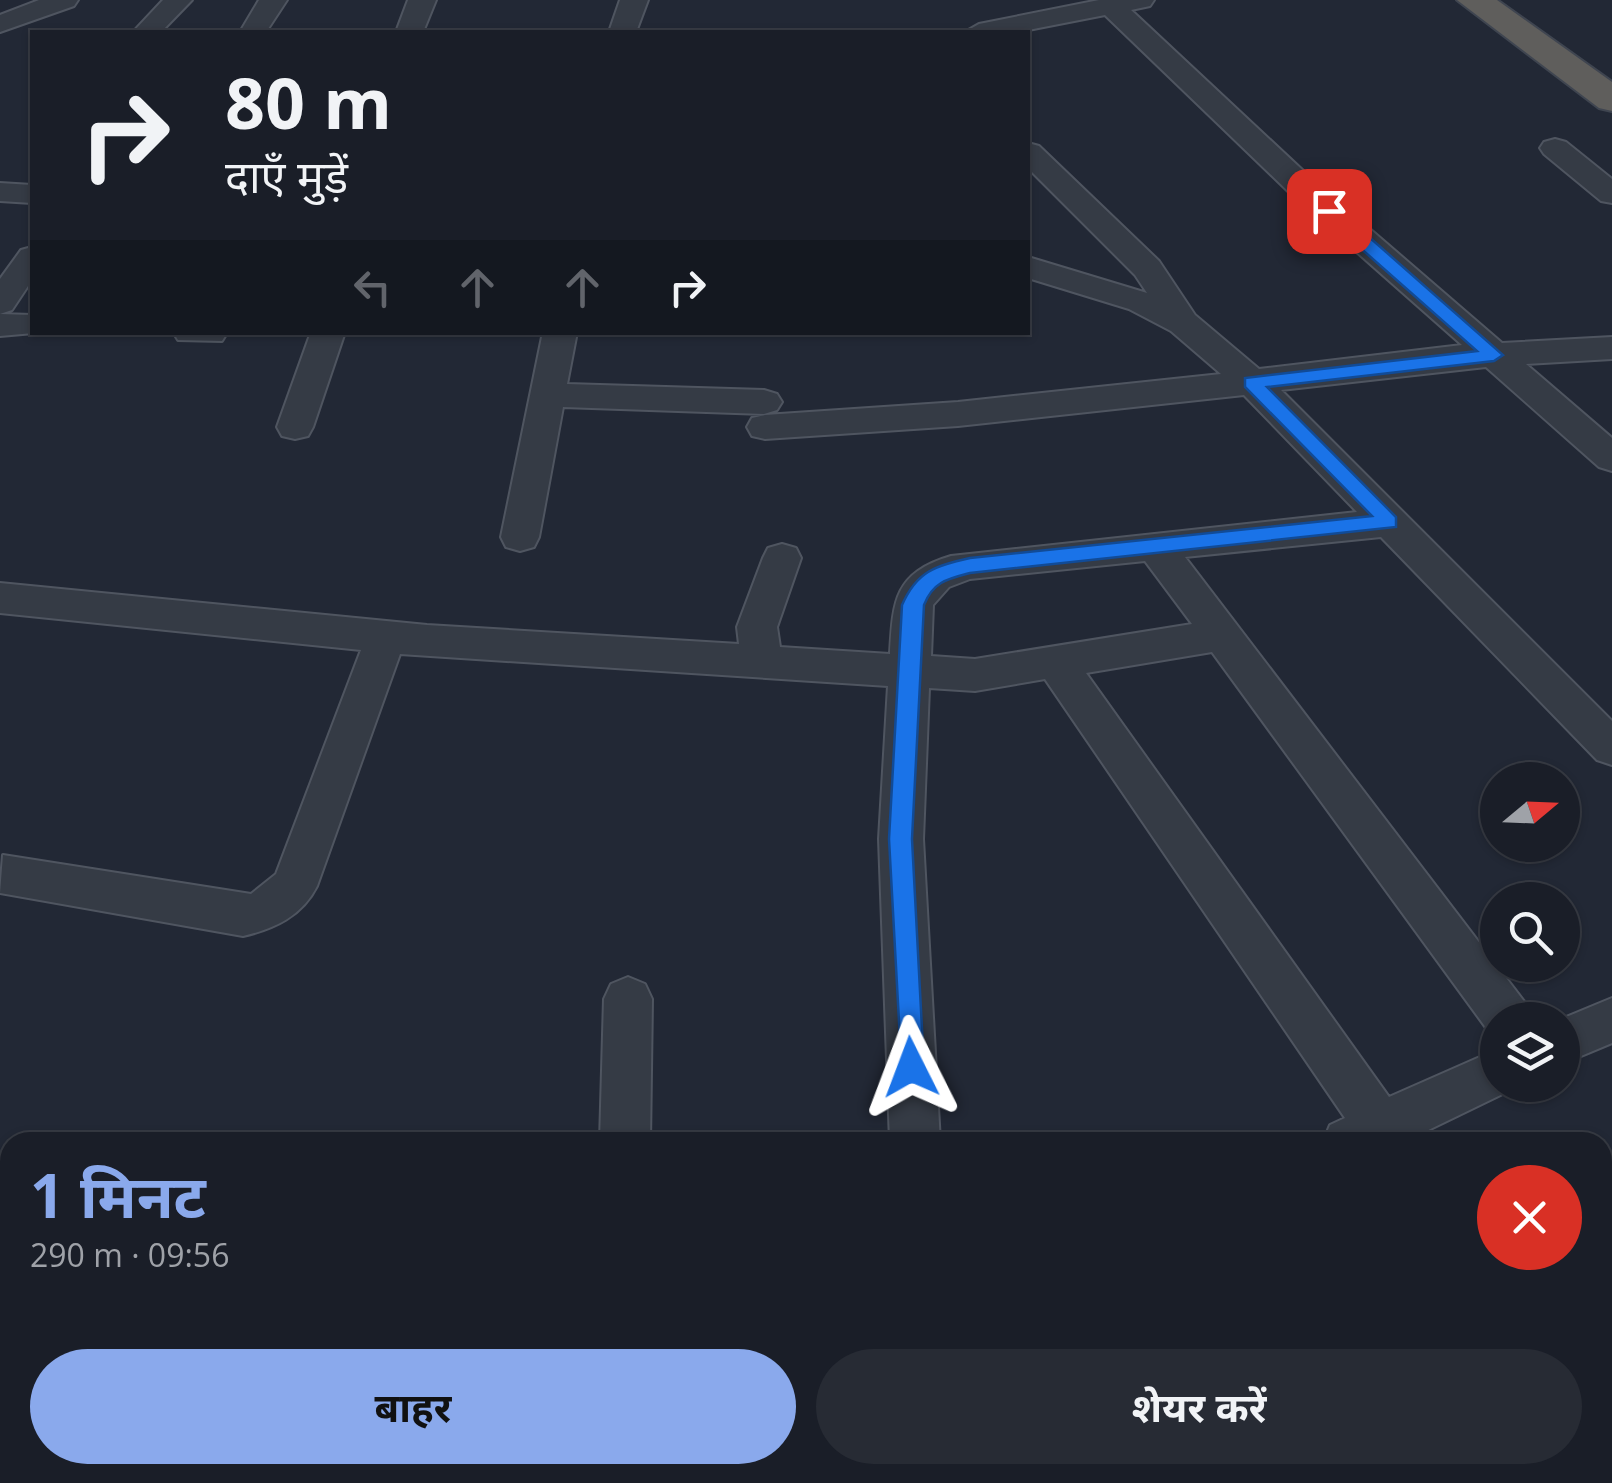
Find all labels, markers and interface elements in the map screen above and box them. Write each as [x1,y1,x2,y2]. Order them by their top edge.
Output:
text: 80 m [225,54,392,150]
icon: right [60,70,190,200]
text: दाएँ मुड़ें [225,145,348,206]
pin [1287,169,1372,254]
icon: arrive [1302,184,1357,239]
icon: left [345,260,400,315]
icon: ahead [450,260,505,315]
icon: ahead [555,260,610,315]
icon: right [660,260,715,315]
north arrow [1480,762,1580,862]
map controls [1480,762,1580,1102]
button: search [1480,882,1580,982]
button: layers [1480,1002,1580,1102]
position arrow [859,1015,963,1119]
text: 1 मिनट [30,1154,206,1236]
button: close [1477,1165,1582,1270]
text: 290 m · 09:56 [30,1233,229,1276]
button: बाहर [30,1349,796,1464]
button: शेयर करें [816,1349,1582,1464]

